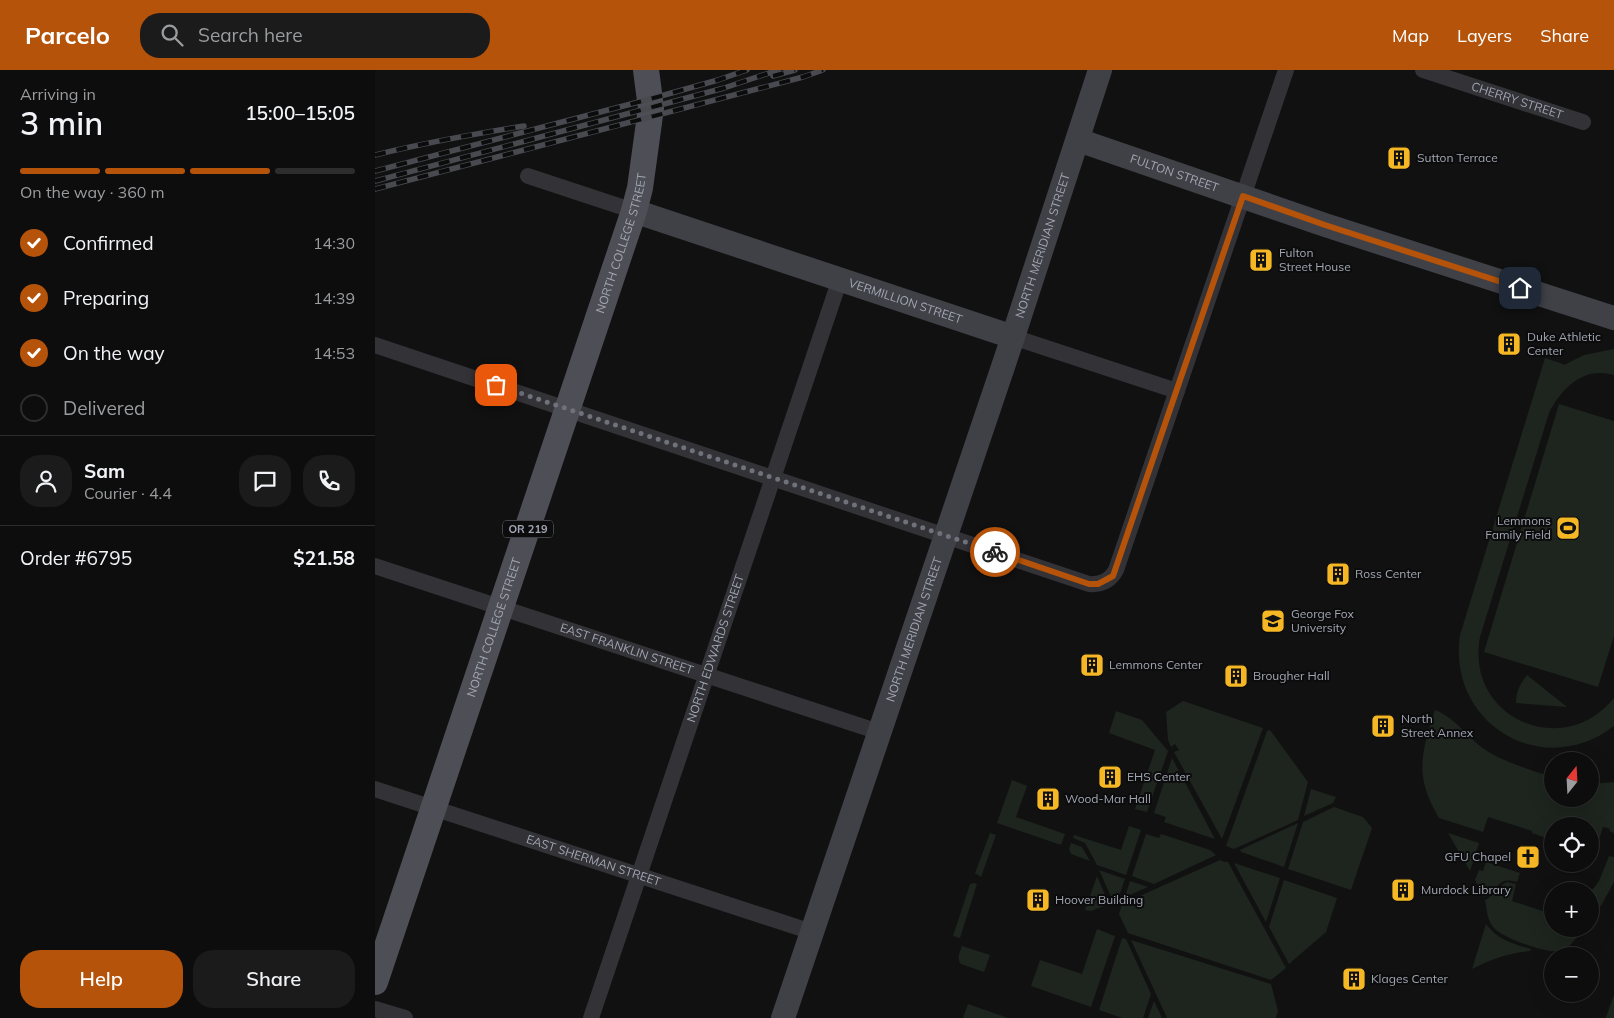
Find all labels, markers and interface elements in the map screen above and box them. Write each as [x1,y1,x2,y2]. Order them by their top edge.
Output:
search box [140,13,490,58]
text: Parcelo [25,20,110,50]
icon: search [158,21,186,49]
text: Search here [198,23,302,47]
text: Map [1392,24,1429,47]
text: Layers [1457,24,1512,47]
text: Share [1540,24,1589,47]
street label: CHERRY STREET [1470,78,1566,122]
text: Arriving in [20,84,96,104]
text: 15:00–15:05 [245,101,355,125]
text: 3 min [20,103,103,143]
building icon: Sutton Terrace [1386,145,1412,171]
place label: Sutton Terrace [1417,150,1498,165]
street label: FULTON STREET [1128,151,1222,195]
street label: NORTH MERIDIAN STREET [1012,170,1073,320]
street label: NORTH COLLEGE STREET [592,171,649,315]
text: On the way · 360 m [20,182,165,202]
icon: check [20,229,48,257]
text: Confirmed [63,231,154,255]
text: 14:30 [313,233,355,253]
place label: Fulton Street House [1279,245,1351,274]
building icon: Fulton Street House [1248,247,1274,273]
pin [1499,267,1541,309]
icon: home [1506,274,1534,302]
street label: VERMILLION STREET [847,275,965,327]
icon: check [20,284,48,312]
text: Preparing [63,286,149,310]
text: 14:39 [313,288,355,308]
place label: Duke Athletic Center [1527,329,1601,358]
building icon: Duke Athletic Center [1496,331,1522,357]
icon: check [20,339,48,367]
text: On the way [63,341,165,365]
text: 14:53 [313,343,355,363]
pin [475,364,517,406]
icon: bag [482,371,510,399]
text: Delivered [63,396,145,420]
button: person [20,455,72,507]
button: chat [239,455,291,507]
button: phone [303,455,355,507]
text: Sam [84,459,125,483]
text: Courier · 4.4 [84,483,172,503]
place label: Lemmons Family Field [1485,513,1551,542]
sports icon: Lemmons Family Field [1555,515,1581,541]
road number: OR 219 [503,520,553,538]
courier [970,527,1020,577]
icon: bike [981,538,1009,566]
text: Order #6795 [20,546,132,570]
text: $21.58 [293,546,355,570]
street label: NORTH MERIDIAN STREET [882,554,945,704]
street label: NORTH COLLEGE STREET [463,555,524,699]
building icon: Ross Center [1325,561,1351,587]
place label: Ross Center [1355,566,1422,581]
street label: NORTH EDWARDS STREET [683,572,747,724]
place label: George Fox University [1291,606,1355,635]
school or university icon: George Fox University [1260,608,1286,634]
street label: EAST FRANKLIN STREET [558,619,696,678]
building icon: Lemmons Center [1079,652,1105,678]
place label: Lemmons Center [1109,657,1203,672]
building icon: Brougher Hall [1223,663,1249,689]
place label: Brougher Hall [1253,668,1330,683]
place label: North Street Annex [1401,711,1474,740]
building icon: North Street Annex [1370,713,1396,739]
north arrow [1544,752,1599,808]
map controls [1544,752,1599,1002]
building icon: EHS Center [1097,764,1123,790]
place label: EHS Center [1127,769,1191,784]
building icon: Wood-Mar Hall [1035,786,1061,812]
place label: Wood-Mar Hall [1065,791,1151,806]
button: locate [1544,817,1599,872]
street label: EAST SHERMAN STREET [525,831,664,889]
church icon: GFU Chapel [1515,844,1541,870]
place label: GFU Chapel [1445,849,1511,864]
building icon: Murdock Library [1390,877,1416,903]
place label: Murdock Library [1421,882,1512,897]
button: + [1544,882,1599,937]
building icon: Hoover Building [1025,887,1051,913]
place label: Hoover Building [1055,892,1143,907]
button: − [1544,947,1599,1002]
button: Help [20,950,183,1008]
button: Share [193,950,355,1008]
building icon: Klages Center [1341,966,1367,992]
place label: Klages Center [1371,971,1449,986]

